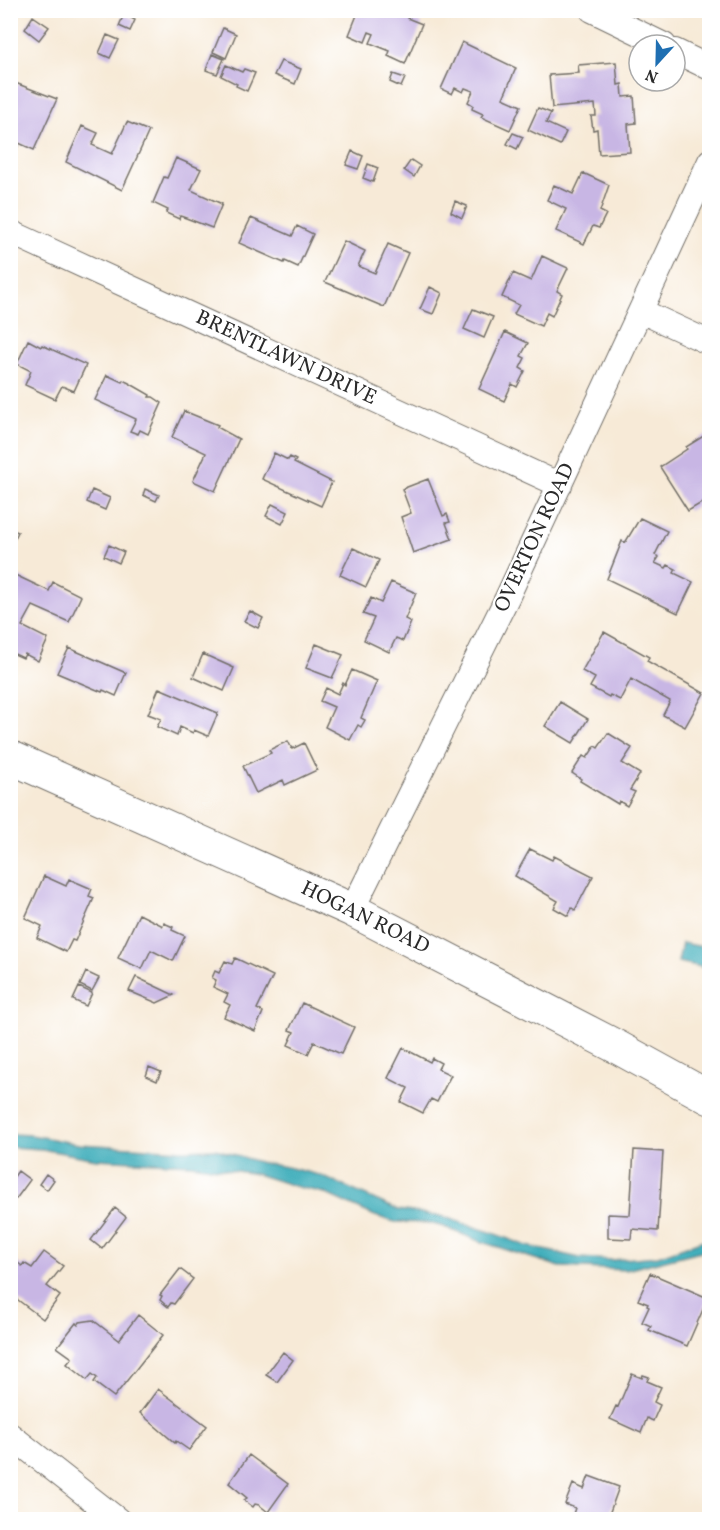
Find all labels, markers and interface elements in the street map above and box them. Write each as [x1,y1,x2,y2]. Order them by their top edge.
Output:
north arrow [627,33,687,93]
text: N [642,63,662,87]
street label: BRENTLAWN DRIVE [191,303,381,413]
street label: OVERTON ROAD [488,459,582,617]
street label: HOGAN ROAD [296,874,434,962]

